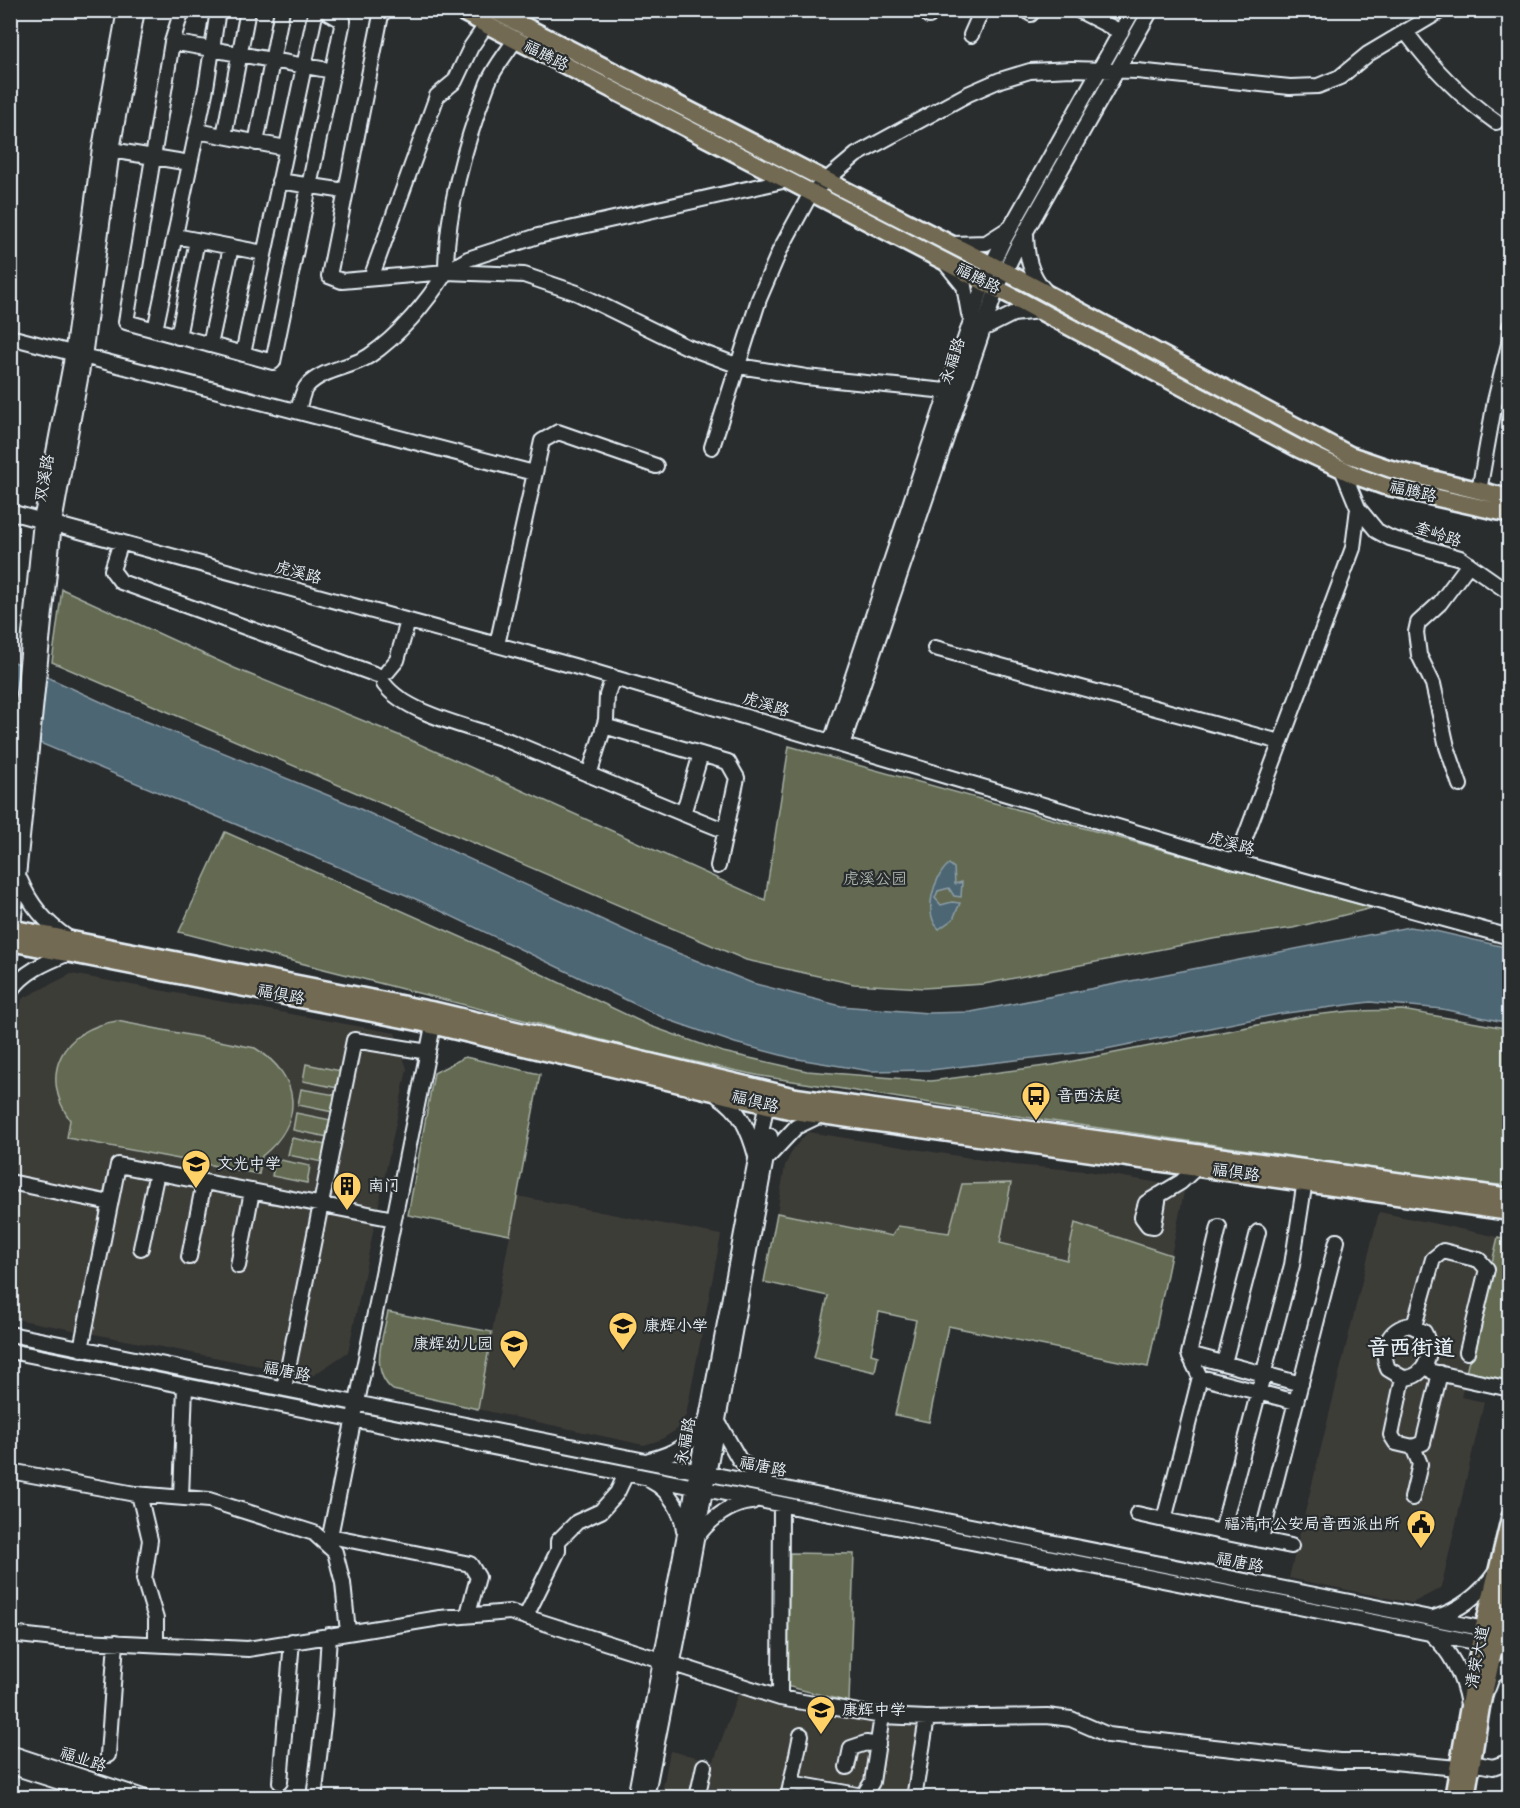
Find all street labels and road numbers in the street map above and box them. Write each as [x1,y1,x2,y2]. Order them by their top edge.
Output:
street label: 福腾路 [519,34,573,78]
street label: 福腾路 [951,257,1005,301]
street label: 永福路 [934,334,972,388]
street label: 双溪路 [29,452,61,504]
street label: 福腾路 [1387,474,1439,510]
street label: 奎岭路 [1411,516,1465,554]
street label: 虎溪路 [272,555,324,591]
street label: 虎溪路 [739,686,793,724]
street label: 虎溪路 [1204,825,1258,863]
street label: 福俱路 [255,978,307,1012]
street label: 福俱路 [729,1084,781,1120]
street label: 福俱路 [1210,1157,1262,1189]
street label: 福唐路 [261,1355,313,1389]
street label: 永福路 [669,1415,703,1467]
street label: 福唐路 [737,1450,789,1484]
street label: 福唐路 [1214,1546,1266,1580]
street label: 清荣大道 [1460,1623,1496,1691]
street label: 福业路 [56,1741,110,1779]

